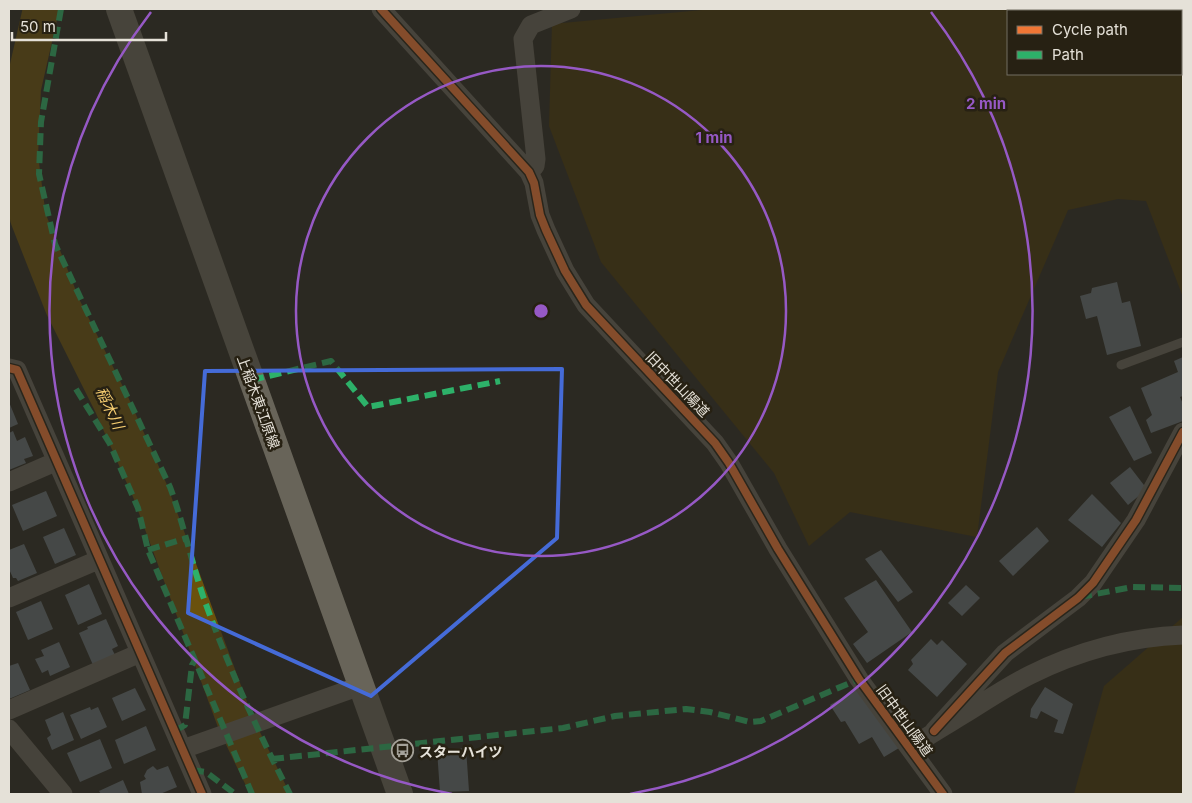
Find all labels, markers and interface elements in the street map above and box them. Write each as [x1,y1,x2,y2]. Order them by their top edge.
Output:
scale bar [12,10,166,42]
legend [1007,10,1182,75]
text: 50 m [20,17,56,36]
text: Cycle path [1052,20,1128,39]
text: Path [1052,45,1084,64]
text: 2 min [966,94,1006,113]
text: 1 min [695,128,733,147]
centre of rings [532,302,550,320]
street label: 旧中世山陽道 [643,348,713,420]
street label: 上稲木東江原線 [234,353,284,451]
water label: 稲木川 [92,384,129,434]
street label: 旧中世山陽道 [873,681,937,759]
bus stop icon: スターハイツ [391,739,415,763]
place label: スターハイツ [419,743,502,760]

